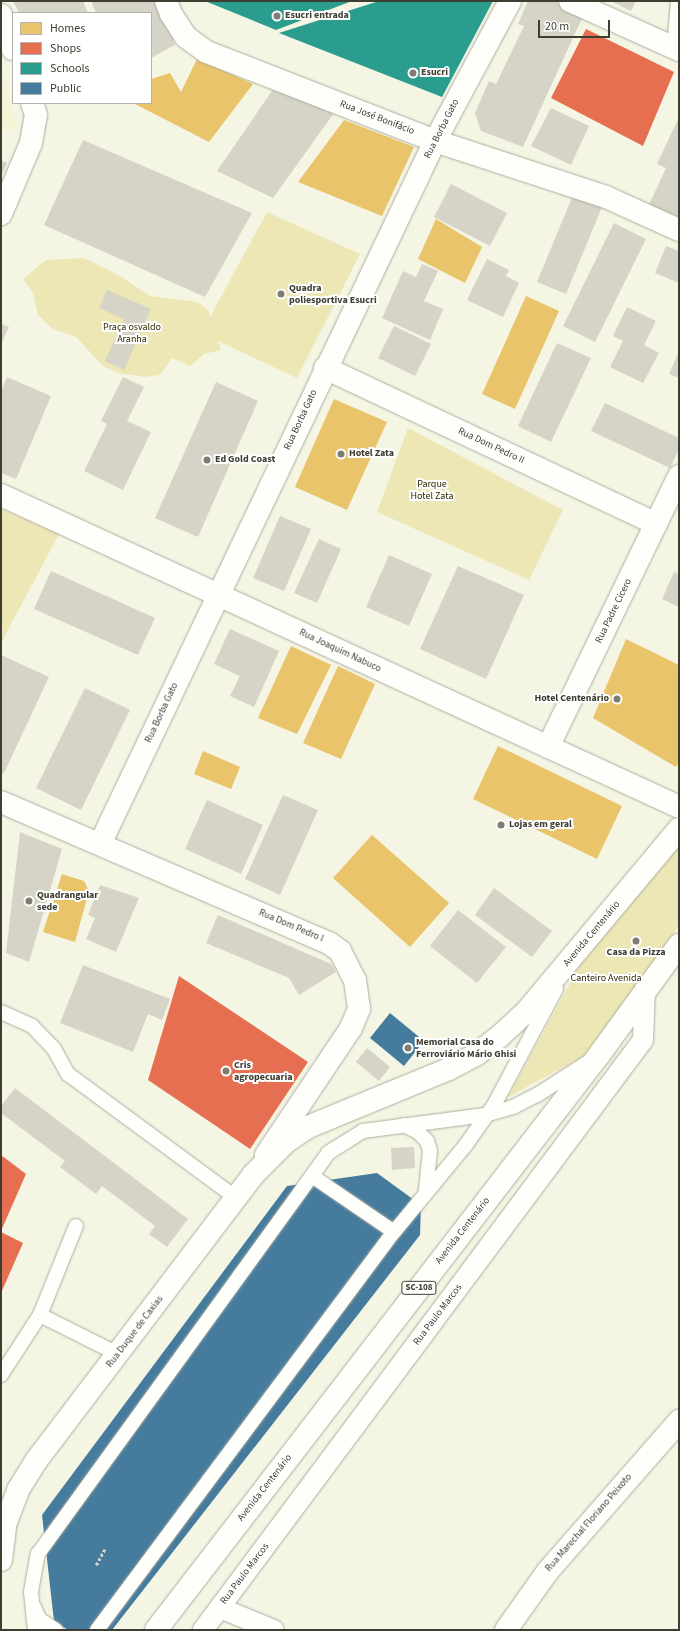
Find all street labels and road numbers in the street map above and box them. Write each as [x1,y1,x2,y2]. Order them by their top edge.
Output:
street label: Rua Borba Gato [422,97,462,161]
street label: Rua José Bonifácio [338,98,416,138]
street label: Rua Borba Gato [282,388,320,452]
street label: Rua Dom Pedro II [456,425,526,467]
street label: Rua Padre Cícero [593,577,635,645]
street label: Rua Joaquim Nabuco [297,627,383,675]
street label: Rua Borba Gato [143,681,181,745]
street label: Avenida Centenário [561,899,623,969]
street label: Rua Dom Pedro I [257,907,325,945]
street label: Avenida Centenário [433,1195,493,1267]
road number: SC-108 [401,1281,437,1295]
street label: Rua Paulo Marcos [411,1282,465,1348]
street label: Rua Duque de Caxias [104,1294,166,1370]
street label: Avenida Centenário [235,1452,295,1524]
street label: Rua Marechal Floriano Peixoto [543,1471,635,1575]
street label: Rua Paulo Marcos [218,1541,272,1607]

